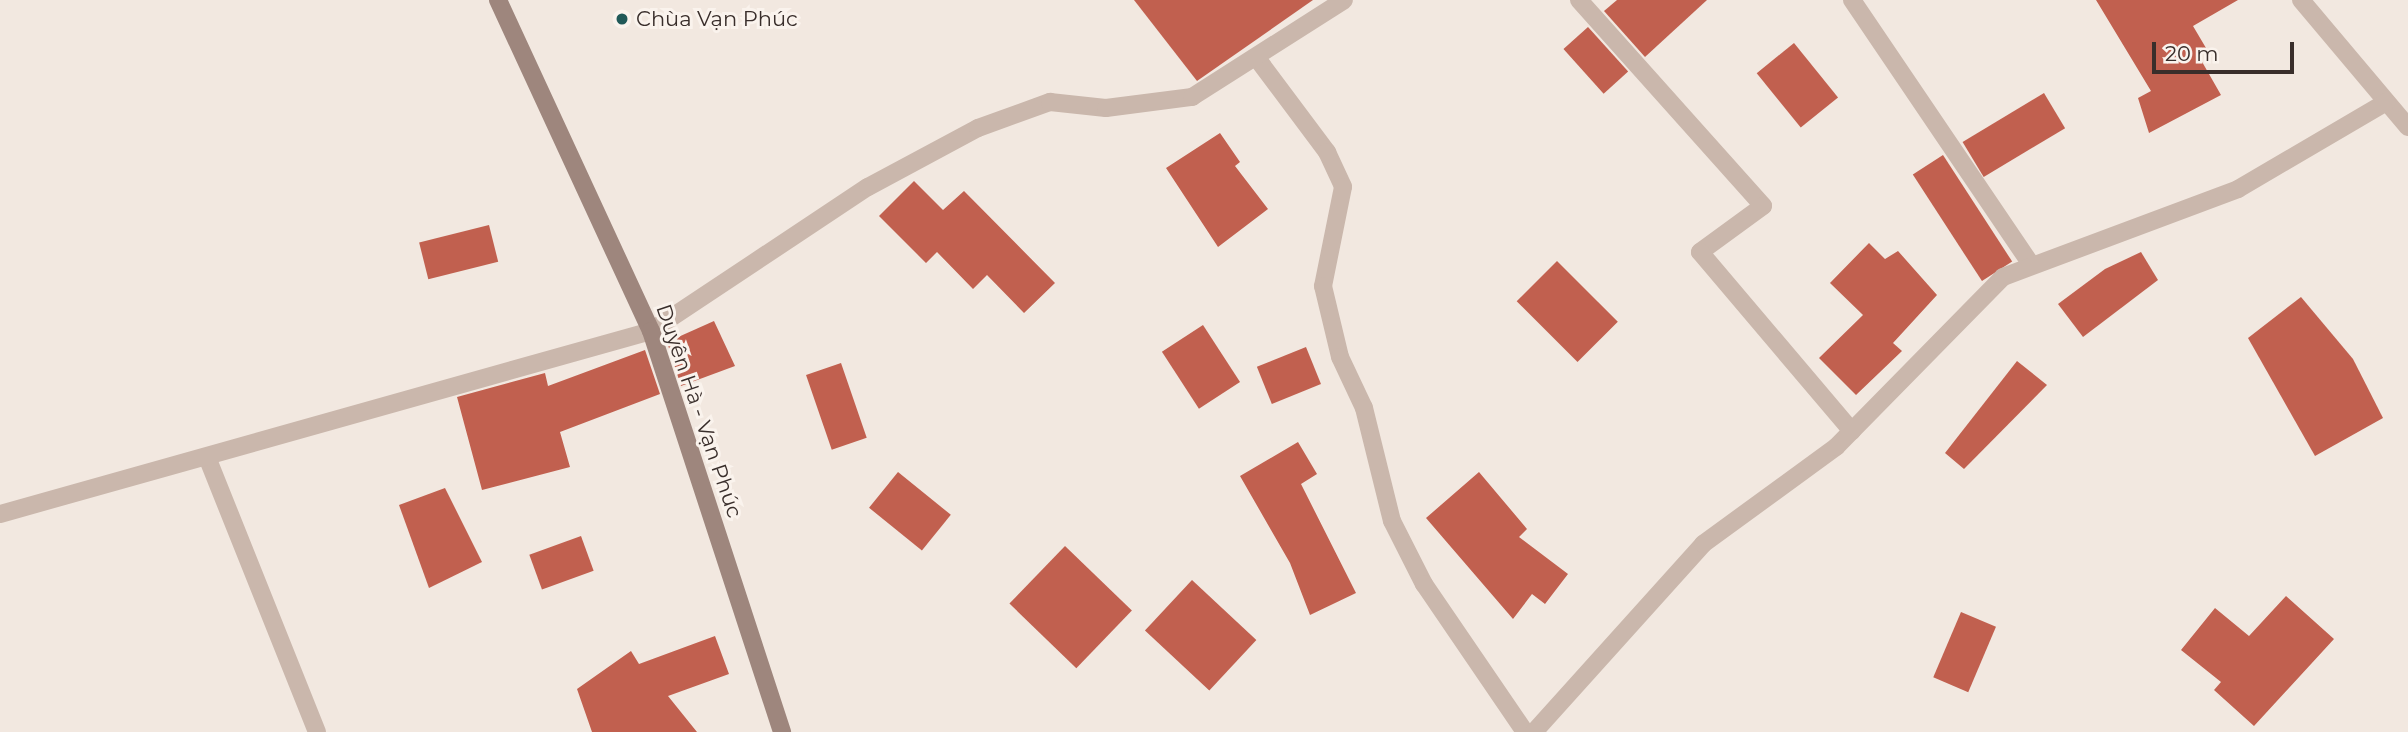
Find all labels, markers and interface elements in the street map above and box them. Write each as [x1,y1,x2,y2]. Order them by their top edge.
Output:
place label: Chùa Vạn Phúc [636,6,798,32]
marker: Chùa Vạn Phúc [614,11,630,27]
scale bar [2156,28,2298,72]
text: 20 m [2165,41,2219,66]
street label: Duyên Hà - Vạn Phúc [651,301,747,521]

